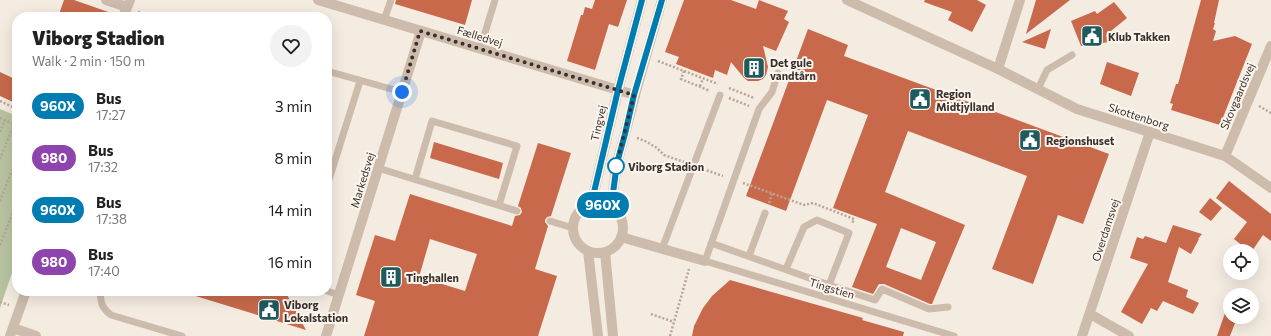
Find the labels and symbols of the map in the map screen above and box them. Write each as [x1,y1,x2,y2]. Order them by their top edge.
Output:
street label: Fælledvej [456,23,504,49]
public building icon: Klub Takken [1079,23,1105,49]
place label: Klub Takken [1108,30,1170,43]
building icon: Det gule vandtårn [741,55,767,81]
place label: Det gule vandtårn [770,56,816,82]
street label: Skovgaardsvej [1217,61,1257,131]
your location [392,82,412,102]
public building icon: Region Midtjylland [907,86,933,112]
place label: Region Midtjylland [936,87,994,113]
street label: Skottenborg [1107,100,1171,132]
street label: Tingvej [588,104,608,142]
public building icon: Regionshuset [1017,127,1043,153]
place label: Regionshuset [1046,134,1115,147]
street label: Markedsvej [347,150,377,209]
marker: Viborg Stadion [607,157,625,175]
place label: Viborg Stadion [628,160,704,173]
line badge: 960X [575,192,631,218]
street label: Overdamsvej [1089,197,1121,263]
building icon: Tinghallen [378,264,404,290]
place label: Tinghallen [406,271,459,284]
street label: Tingstien [808,275,856,301]
public building icon: Viborg Lokalstation [256,297,282,323]
place label: Viborg Lokalstation [284,298,348,324]

